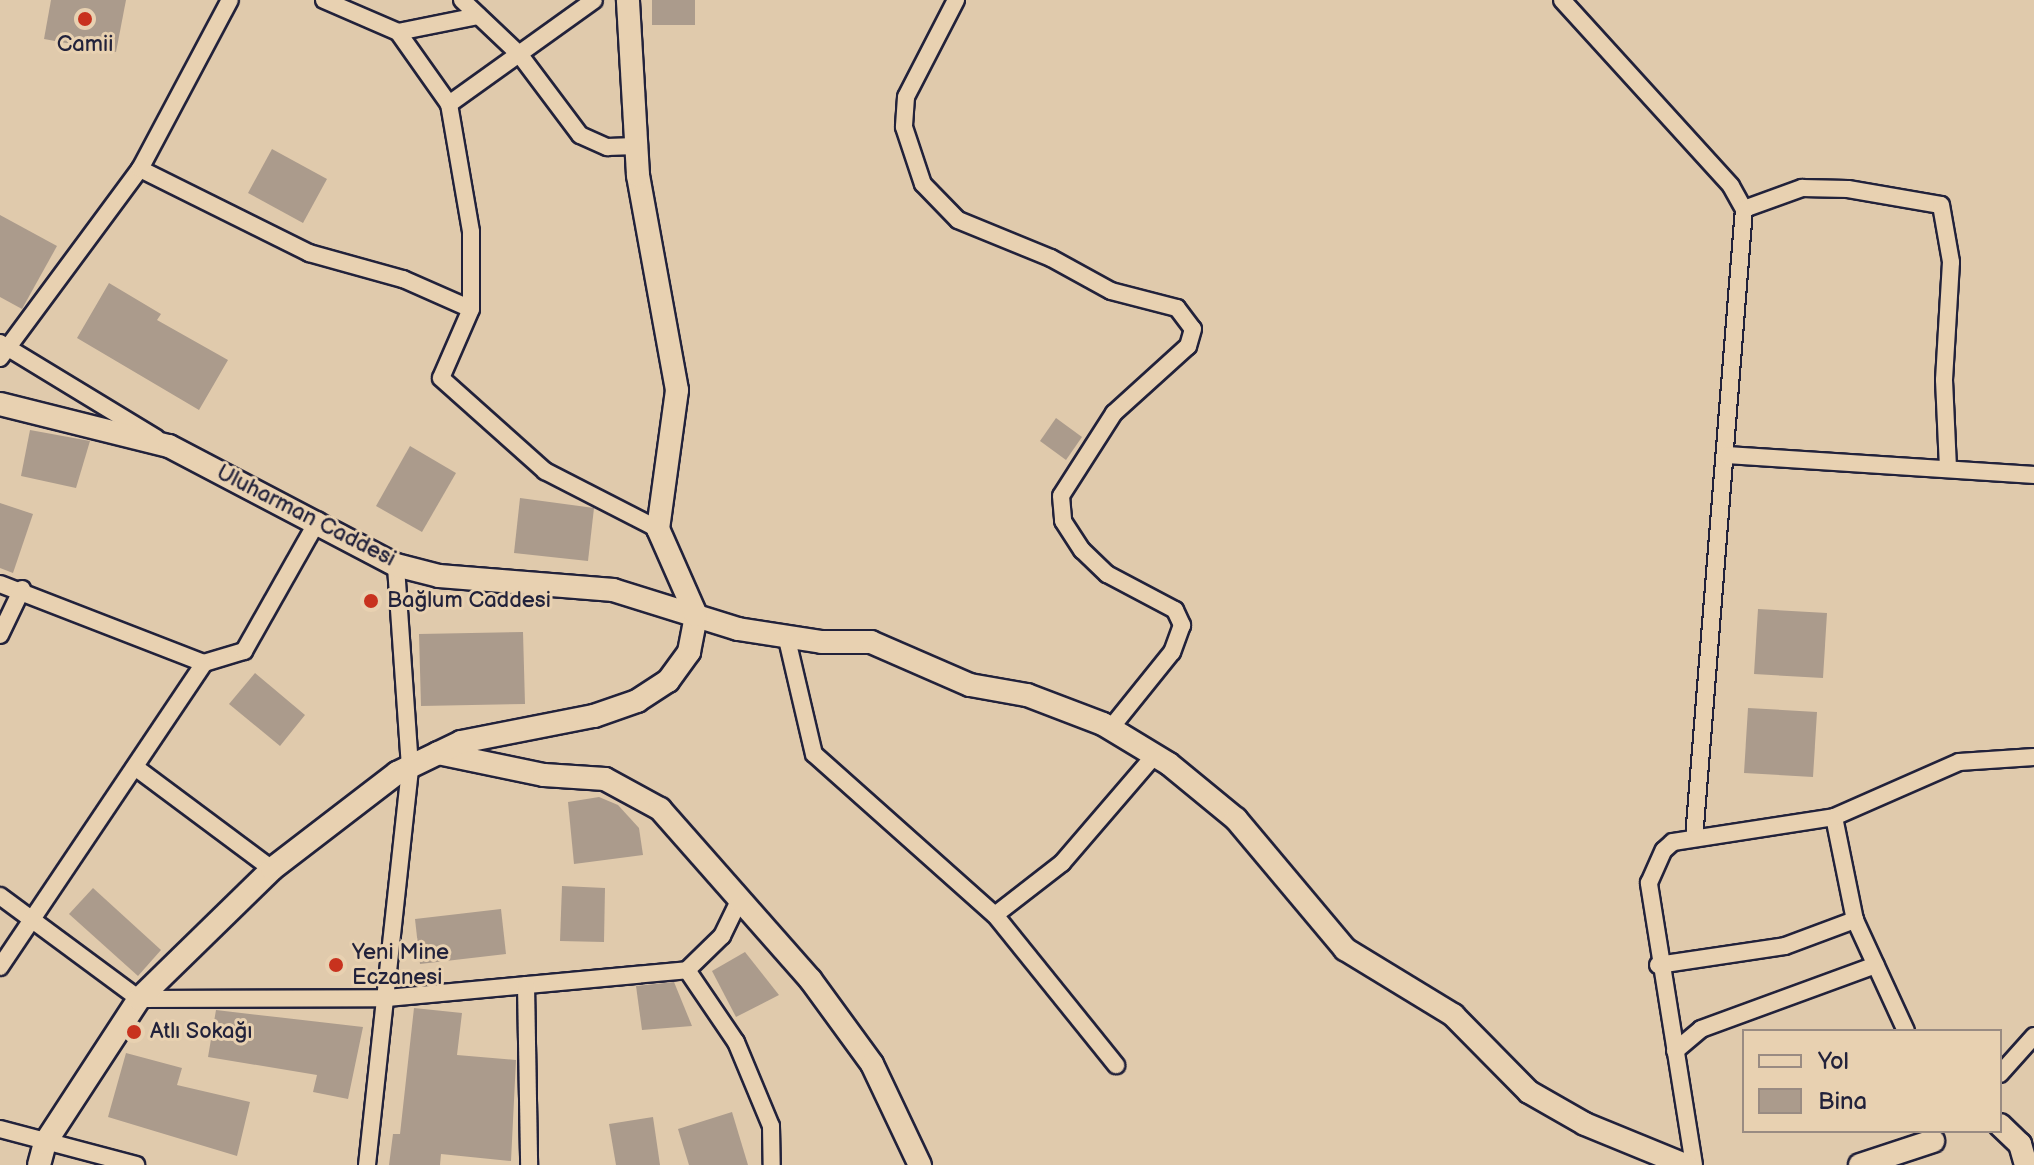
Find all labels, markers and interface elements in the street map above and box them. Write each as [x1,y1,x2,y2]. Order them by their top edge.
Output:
marker: Camii [76,10,94,28]
place label: Camii [57,32,113,58]
street label: Uluharman Caddesi [212,459,400,573]
place label: Bağlum Caddesi [387,588,551,614]
marker: Bağlum Caddesi [362,592,380,610]
place label: Yeni Mine Eczanesi [352,939,449,990]
marker: Yeni Mine Eczanesi [327,956,345,974]
place label: Atlı Sokağı [150,1019,253,1045]
marker: Atlı Sokağı [125,1023,143,1041]
legend [1742,1029,2002,1133]
text: Yol [1818,1047,1849,1076]
text: Bina [1818,1087,1867,1116]

